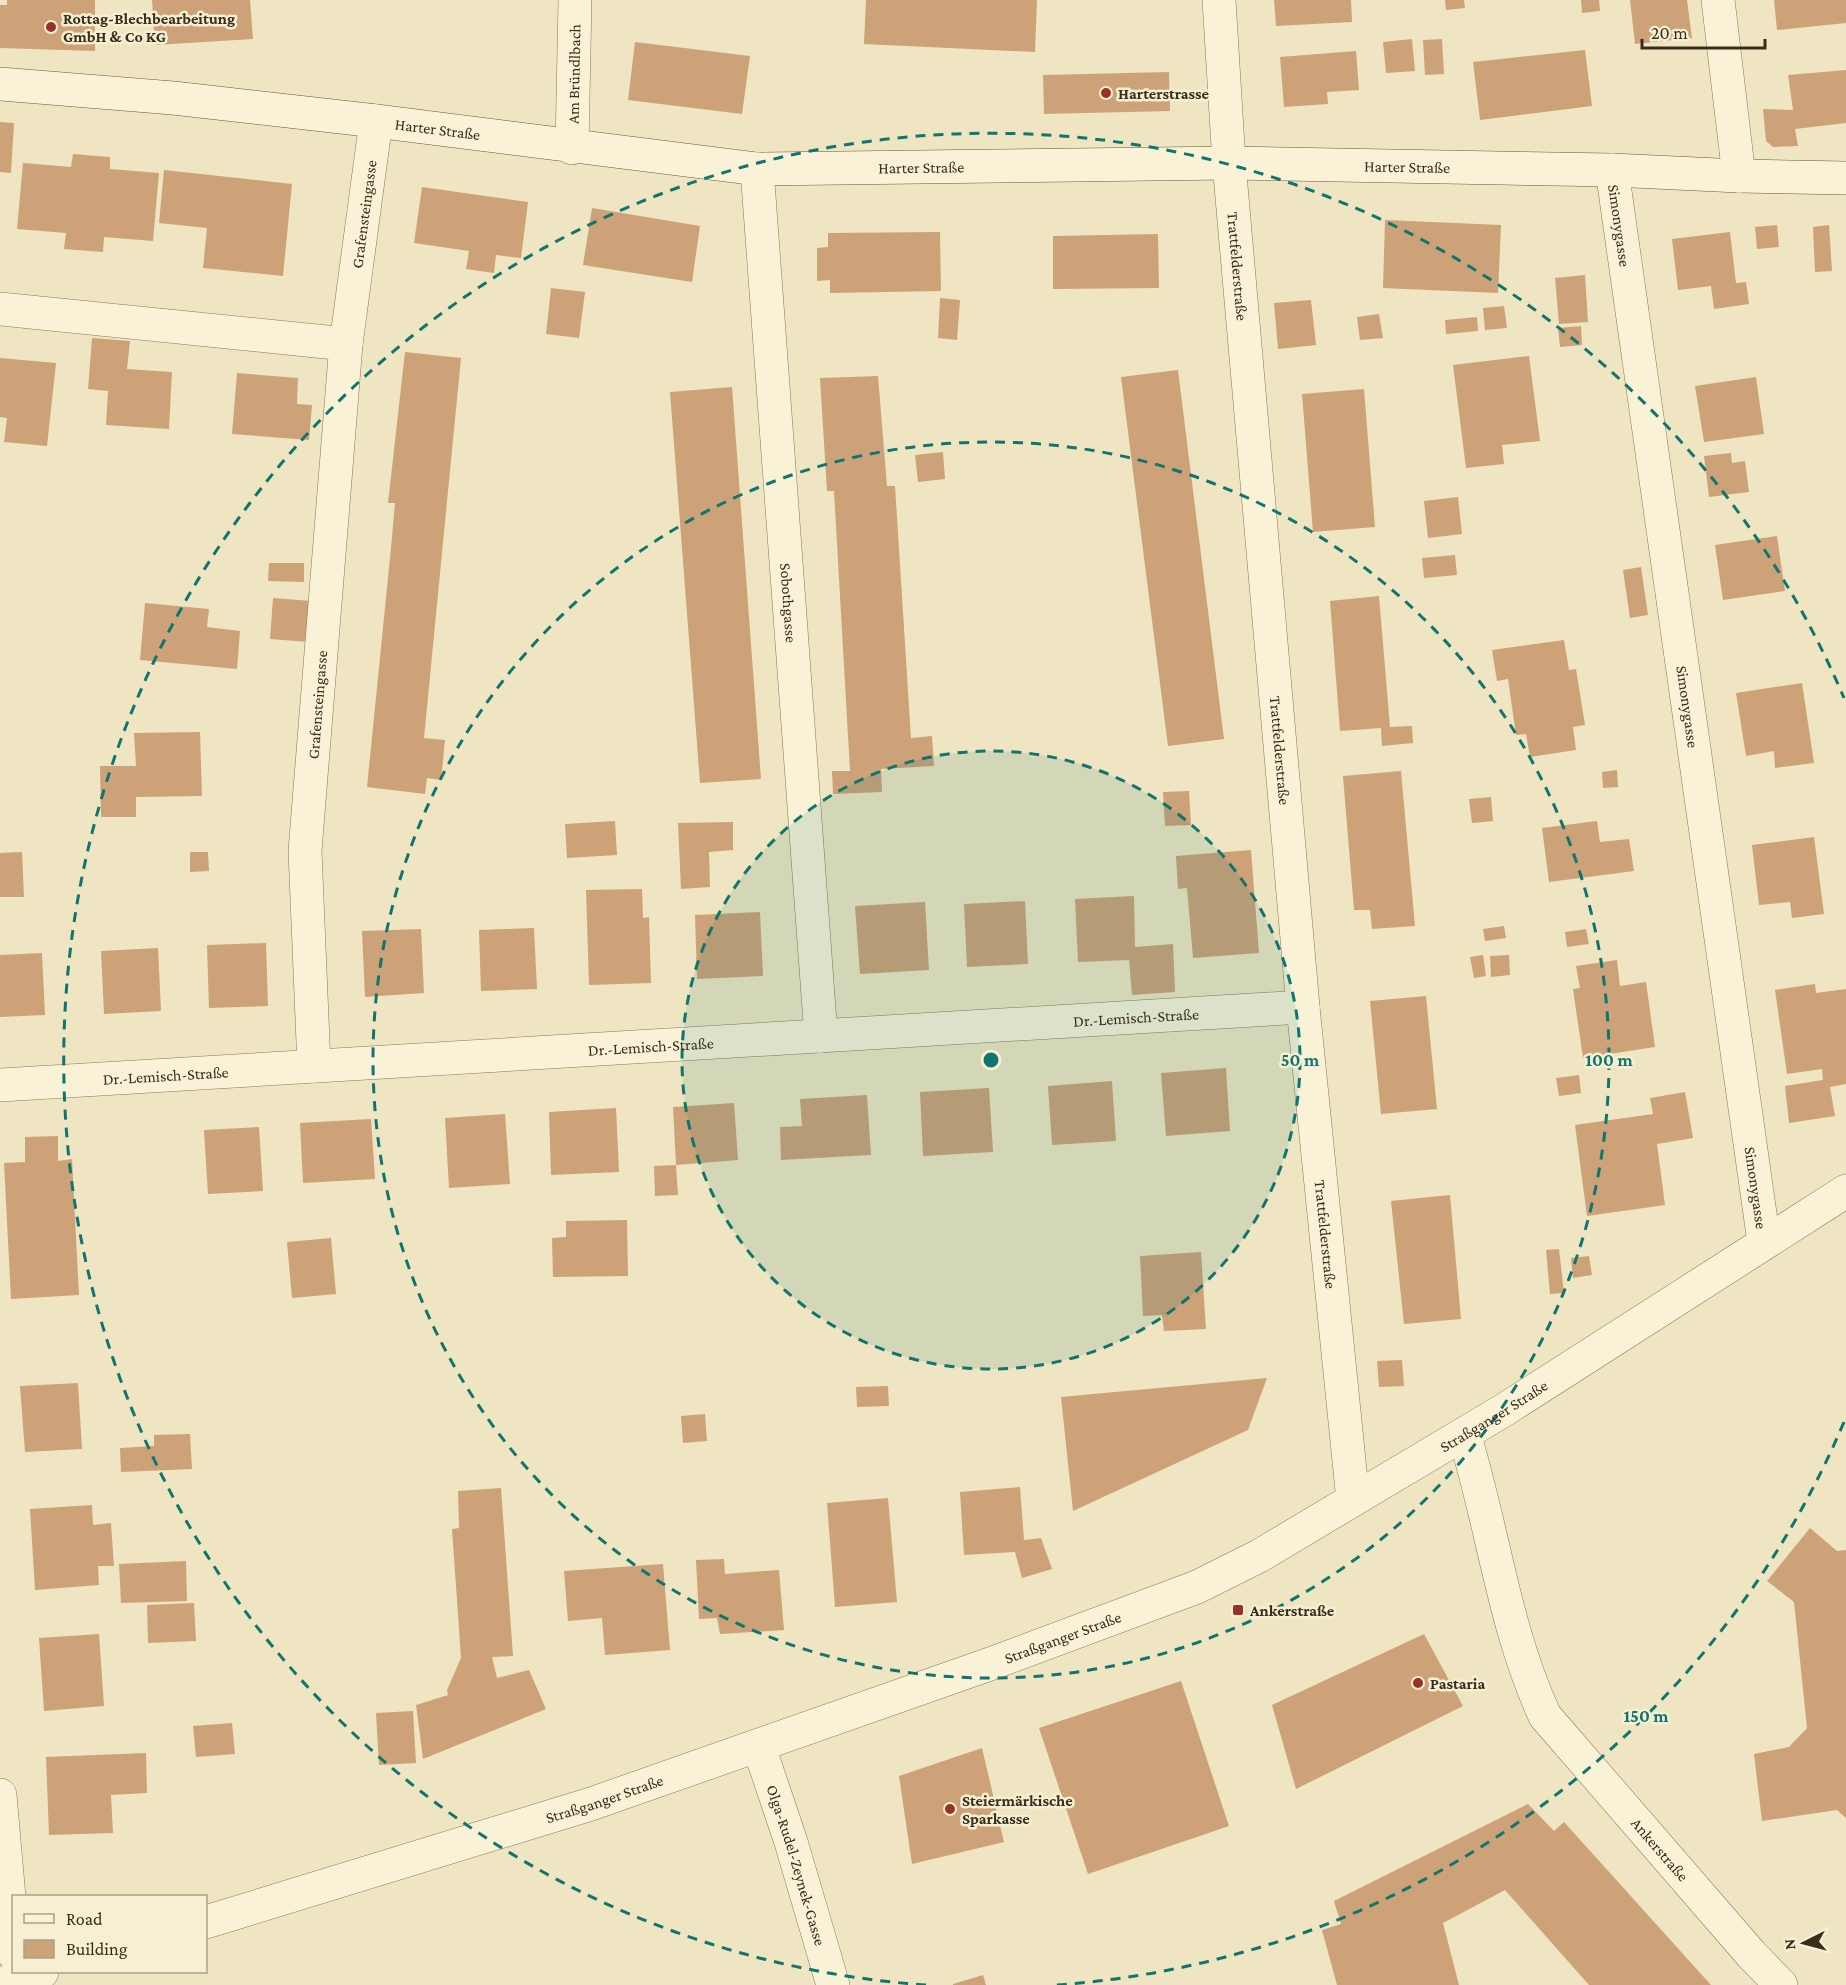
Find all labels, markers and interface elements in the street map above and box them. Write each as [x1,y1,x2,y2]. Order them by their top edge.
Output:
place label: Rottag-Blechbearbeitung GmbH & Co KG [63,10,235,45]
scale bar [1642,12,1765,50]
marker: Rottag-Blechbearbeitung GmbH & Co KG [44,20,58,34]
text: 20 m [1651,23,1688,43]
street label: Am Bründlbach [564,24,584,124]
place label: Harterstrasse [1118,85,1210,102]
marker: Harterstrasse [1099,86,1113,100]
street label: Harter Straße [394,115,481,143]
street label: Harter Straße [1364,157,1450,176]
street label: Harter Straße [878,158,964,176]
street label: Grafensteingasse [348,159,380,269]
street label: Simonygasse [1605,183,1634,268]
street label: Trattfelderstraße [1224,211,1251,322]
street label: Sobothgasse [777,562,800,643]
street label: Grafensteingasse [304,650,330,760]
street label: Simonygasse [1673,664,1702,749]
street label: Trattfelderstraße [1267,695,1293,806]
street label: Dr.-Lemisch-Straße [1073,1005,1199,1030]
street label: Dr.-Lemisch-Straße [588,1034,714,1059]
centre of rings [981,1050,1001,1070]
text: 50 m [1281,1050,1320,1070]
text: 100 m [1585,1050,1633,1070]
street label: Dr.-Lemisch-Straße [102,1063,229,1088]
street label: Simonygasse [1742,1146,1770,1230]
street label: Trattfelderstraße [1312,1179,1340,1290]
street label: Straßganger Straße [1437,1377,1551,1455]
place label: Ankerstraße [1249,1602,1335,1619]
marker: Ankerstraße [1231,1603,1245,1617]
street label: Straßganger Straße [1002,1608,1123,1667]
place label: Pastaria [1430,1675,1485,1692]
marker: Pastaria [1411,1676,1425,1690]
text: 150 m [1623,1706,1669,1726]
street label: Straßganger Straße [544,1771,665,1826]
street label: Olga-Rudel-Zeynek-Gasse [763,1783,829,1948]
place label: Steiermärkische Sparkasse [962,1792,1073,1827]
marker: Steiermärkische Sparkasse [943,1802,957,1816]
street label: Ankerstraße [1628,1814,1692,1885]
legend [12,1895,207,1973]
text: Road [66,1909,103,1929]
north arrow [1774,1913,1834,1973]
text: N [1781,1938,1799,1951]
text: Building [66,1939,128,1959]

